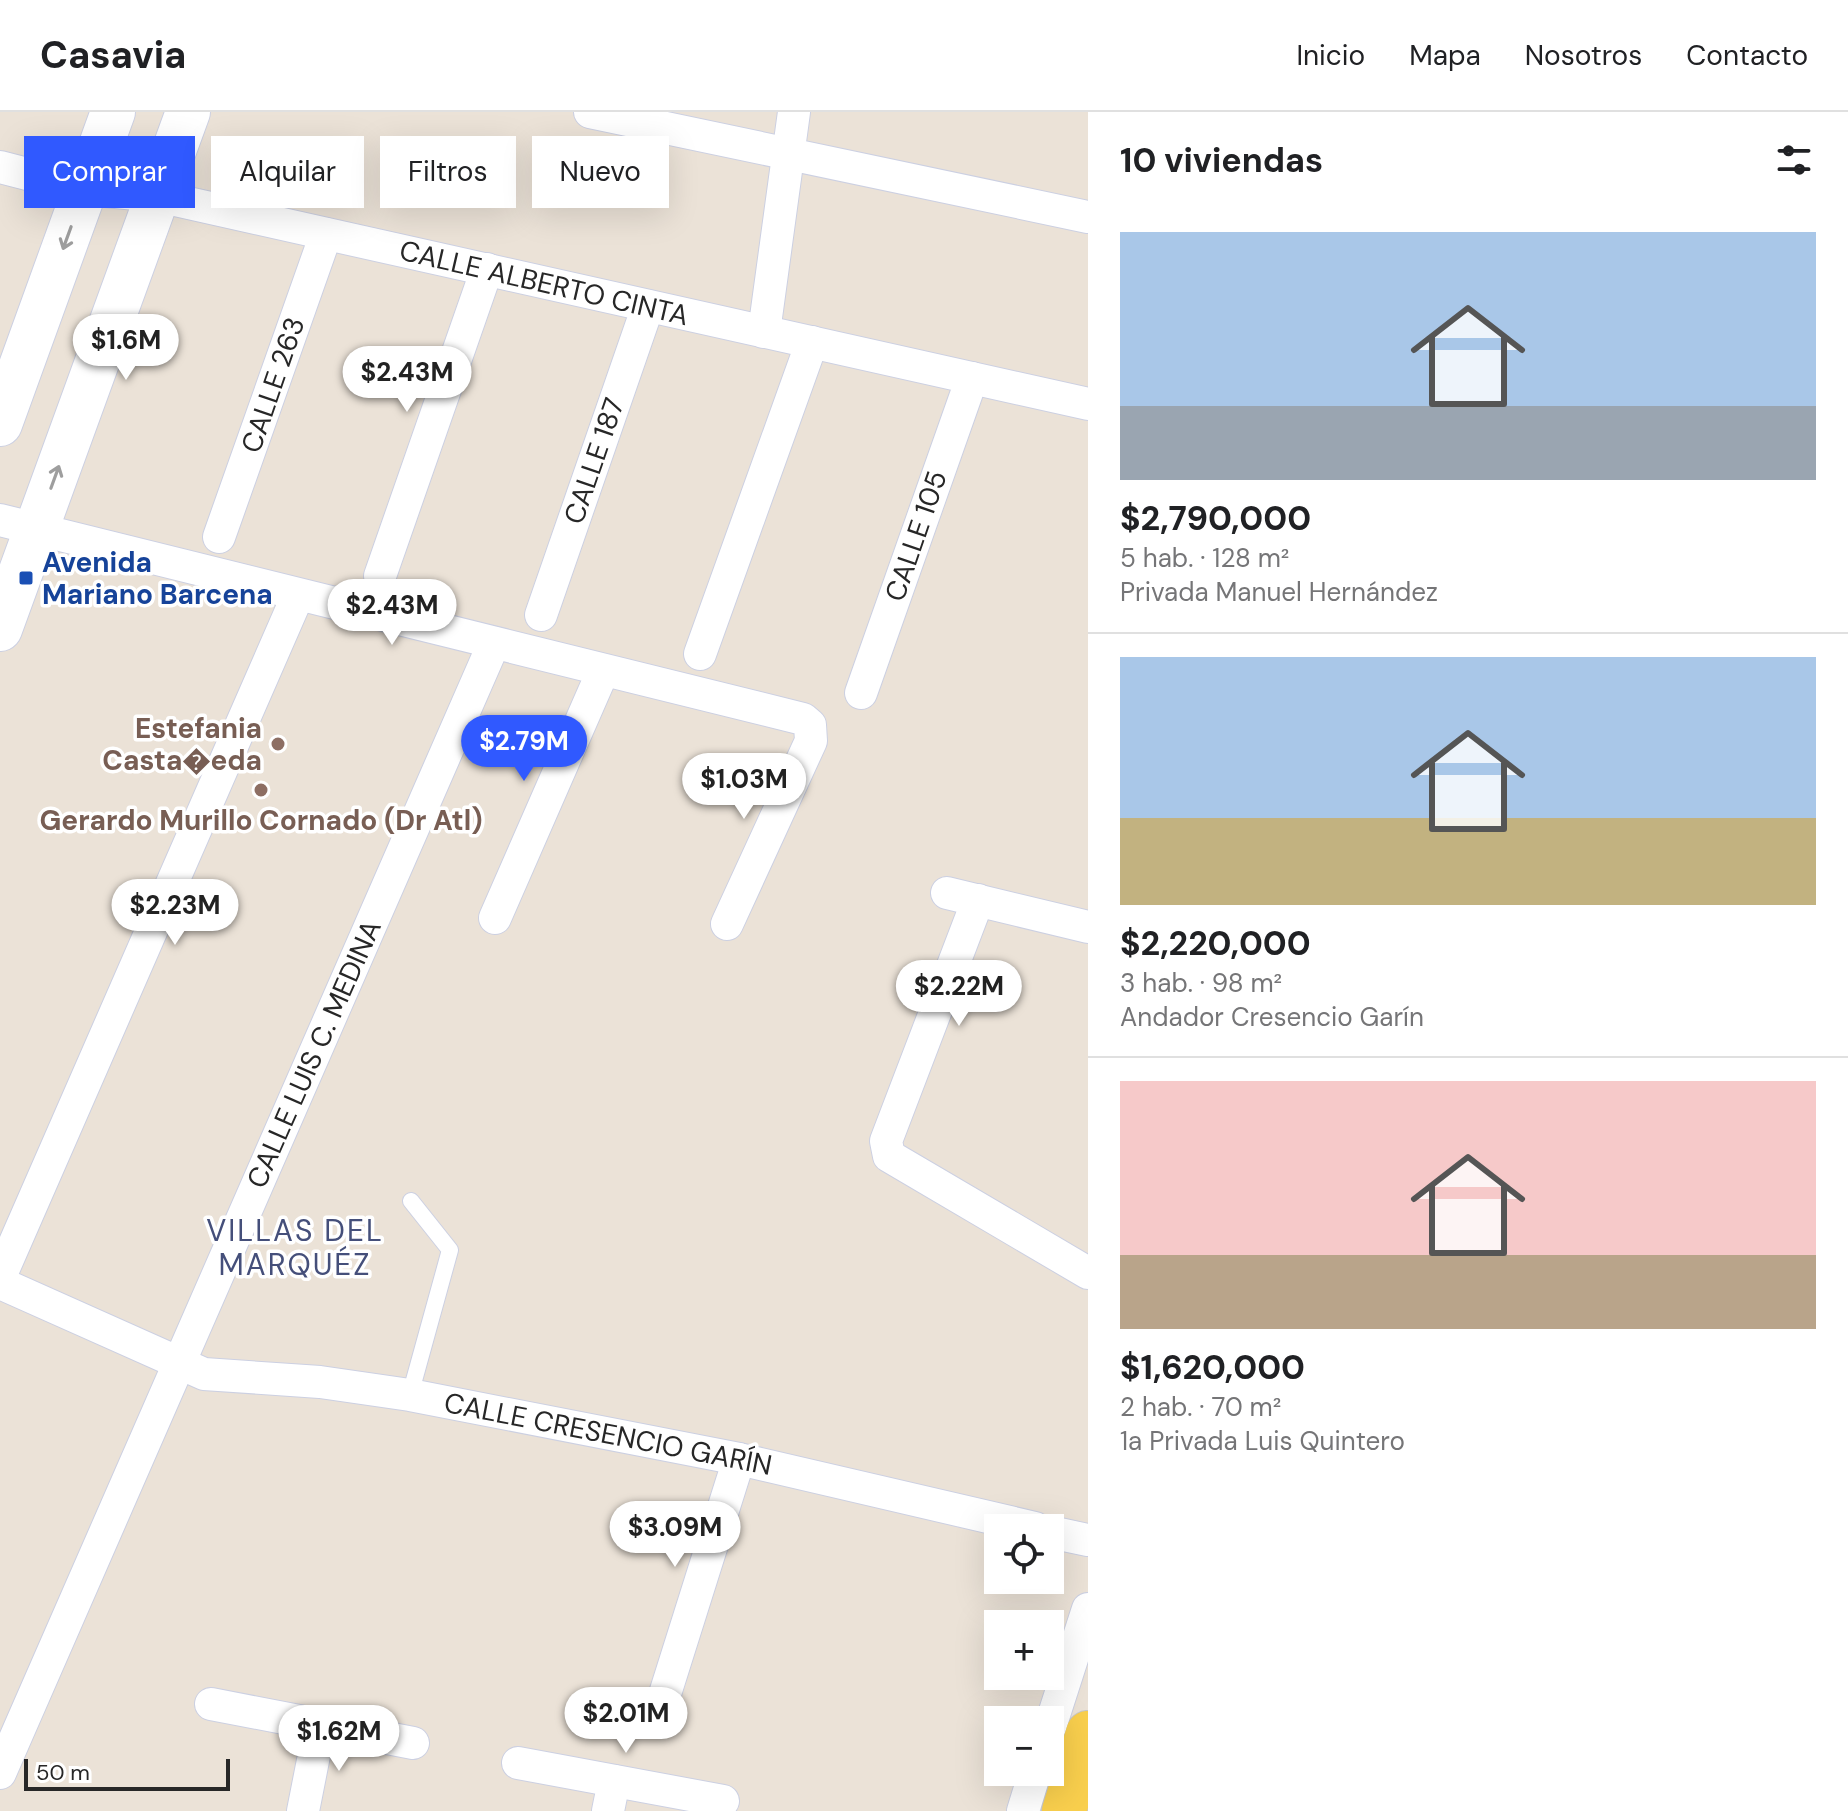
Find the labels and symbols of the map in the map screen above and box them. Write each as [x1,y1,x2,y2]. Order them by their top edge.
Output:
one-way arrow [59,225,74,250]
street label: CALLE ALBERTO CINTA [396,232,692,334]
street label: CALLE 263 [233,312,313,458]
pin: $1.6M [70,314,182,382]
pin: $2.43M [342,346,472,414]
street label: CALLE 187 [555,393,633,529]
one-way arrow [49,464,64,489]
street label: CALLE 105 [876,466,956,606]
place label: Avenida Mariano Barcena [42,544,273,613]
marker: Avenida Mariano Barcena [17,569,35,587]
pin: $2.43M [327,579,457,647]
place label: Estefania Casta�eda [102,710,262,779]
pin: $2.79M [459,715,589,783]
marker: Estefania Casta�eda [269,735,287,753]
pin: $1.03M [679,753,809,821]
marker: Gerardo Murillo Cornado (Dr Atl) [252,781,270,799]
place label: Gerardo Murillo Cornado (Dr Atl) [40,802,482,839]
pin: $2.23M [110,879,240,947]
street label: CALLE LUIS C. MEDINA [238,914,390,1194]
pin: $2.22M [894,960,1024,1028]
district label: VILLAS DEL MARQUÉZ [206,1211,384,1284]
street label: CALLE CRESENCIO GARÍN [441,1384,775,1484]
pin: $3.09M [610,1501,740,1569]
pin: $2.01M [561,1687,691,1755]
pin: $1.62M [274,1705,404,1773]
scale bar [24,1755,230,1791]

